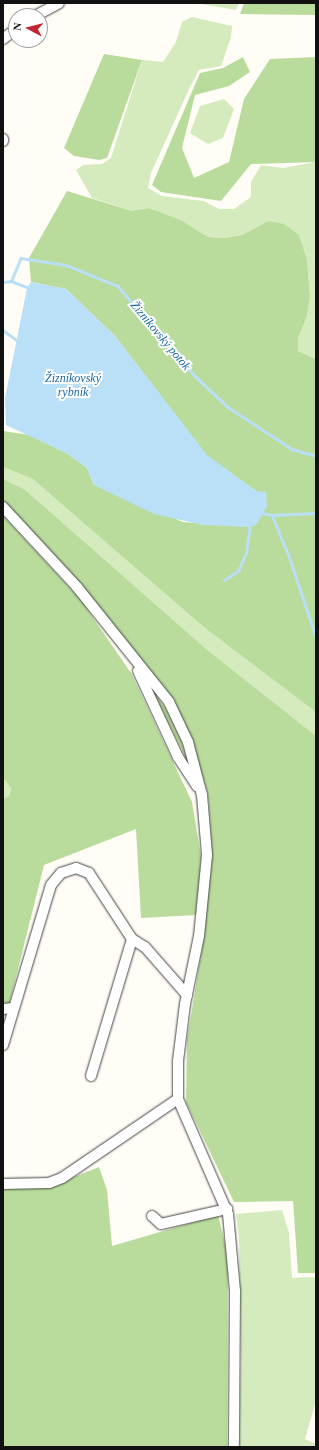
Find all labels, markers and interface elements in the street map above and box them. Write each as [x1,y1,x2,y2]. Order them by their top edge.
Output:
north arrow [8,8,48,48]
text: N [11,22,24,31]
water label: Žizníkovský potok [127,299,193,373]
water label: Žizníkovský rybník [45,372,101,400]

